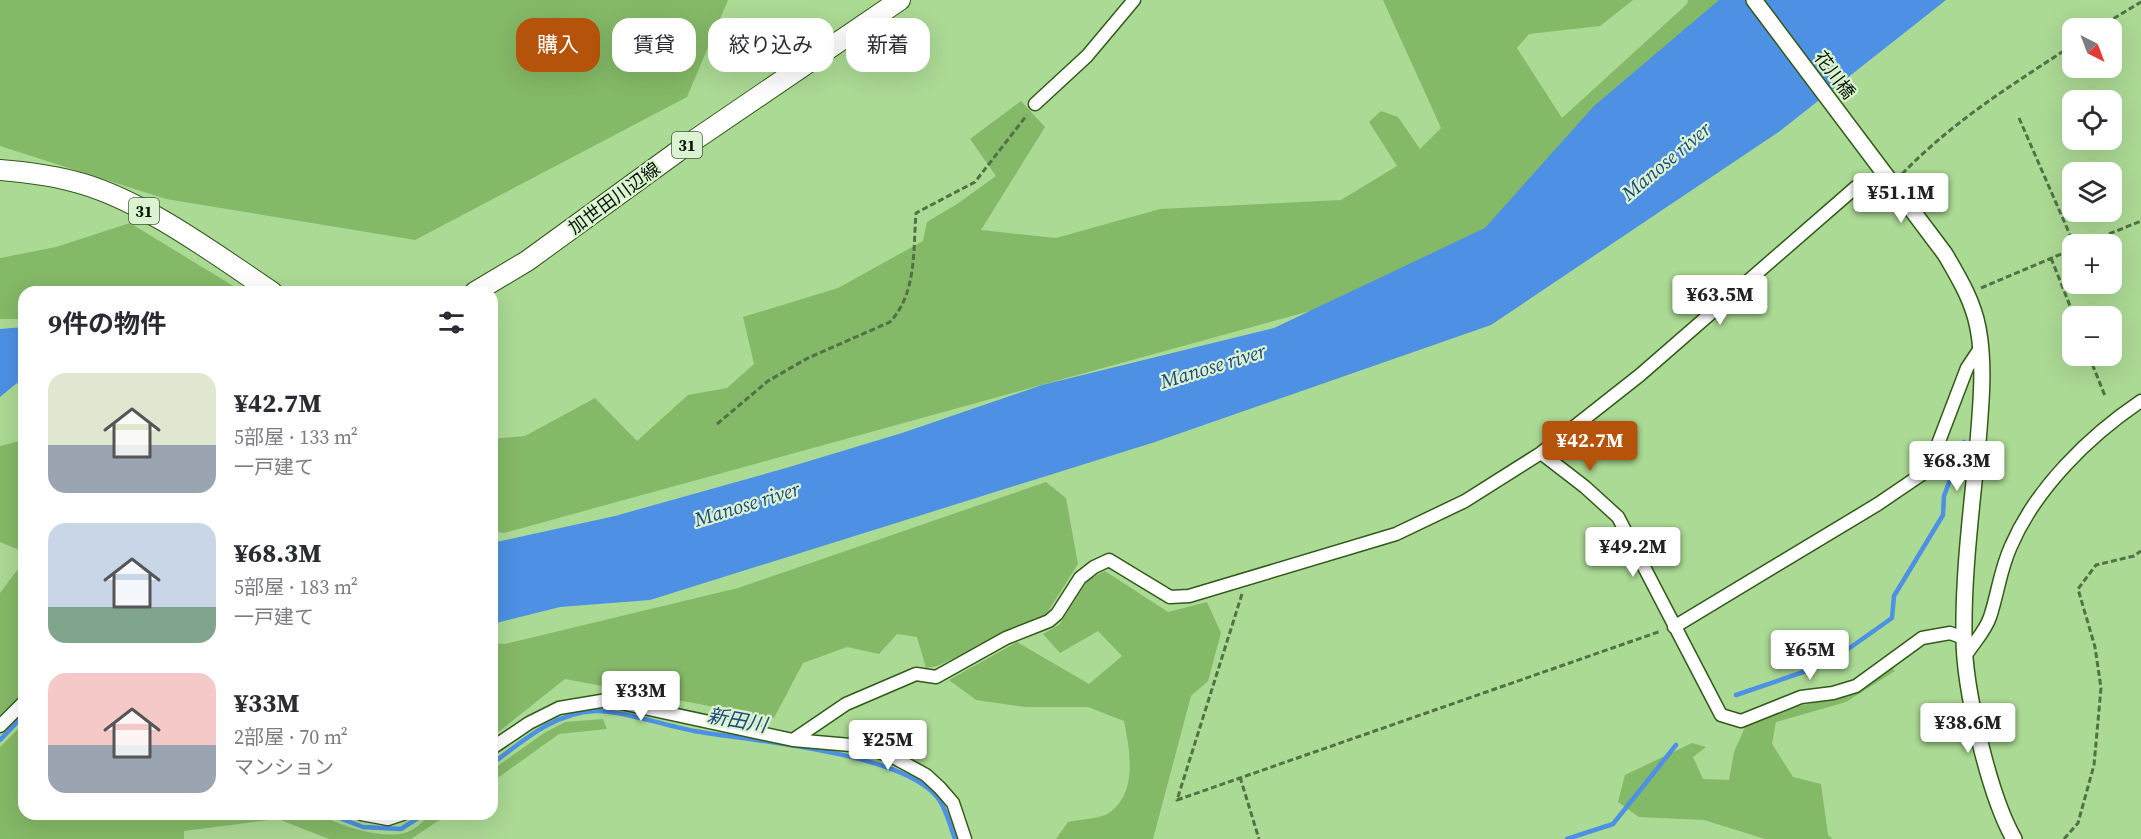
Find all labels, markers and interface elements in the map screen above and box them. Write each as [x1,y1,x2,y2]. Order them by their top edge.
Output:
chip: 購入 [516,18,600,72]
chip: 賃貸 [612,18,696,72]
chip: 絞り込み [708,18,834,72]
chip: 新着 [846,18,930,72]
north arrow [2062,18,2122,78]
map controls [2062,18,2122,366]
street label: 花川橋 [1809,46,1861,104]
button: locate [2062,90,2122,150]
water label: Manose river [1614,115,1718,207]
road number: 31 [672,132,702,158]
street label: 加世田川辺線 [563,156,665,240]
button: layers [2062,162,2122,222]
pin: ¥51.1M [1852,173,1950,224]
text: ¥51.1M [1867,178,1935,206]
road number: 31 [129,198,159,224]
button: + [2062,234,2122,294]
pin: ¥63.5M [1671,275,1769,326]
text: ¥63.5M [1686,280,1754,308]
text: 9件の物件 [48,306,166,342]
icon: filters [435,306,468,339]
button: − [2062,306,2122,366]
water label: Manose river [1156,336,1270,396]
text: ¥42.7M [234,385,321,421]
icon: home [96,397,168,469]
pin: ¥42.7M [1541,421,1639,472]
text: 5部屋 · 133 m² [234,423,358,451]
text: ¥42.7M [1556,426,1624,454]
pin: ¥68.3M [1908,441,2006,492]
text: ¥68.3M [1923,446,1991,474]
text: 一戸建て [234,453,314,481]
water label: Manose river [690,474,804,534]
pin: ¥49.2M [1584,527,1682,578]
text: ¥49.2M [1599,532,1667,560]
text: ¥68.3M [234,535,321,571]
icon: home [96,547,168,619]
text: 5部屋 · 183 m² [234,573,358,601]
text: 一戸建て [234,603,314,631]
pin: ¥65M [1774,630,1846,681]
text: ¥65M [1785,635,1835,663]
pin: ¥33M [605,671,677,722]
text: ¥33M [616,676,666,704]
text: ¥33M [234,685,300,721]
icon: home [96,697,168,769]
water label: 新田川 [705,701,771,739]
pin: ¥38.6M [1919,703,2017,754]
text: ¥38.6M [1934,708,2002,736]
pin: ¥25M [852,720,924,771]
text: 2部屋 · 70 m² [234,723,348,751]
text: ¥25M [863,725,913,753]
text: マンション [234,753,334,781]

